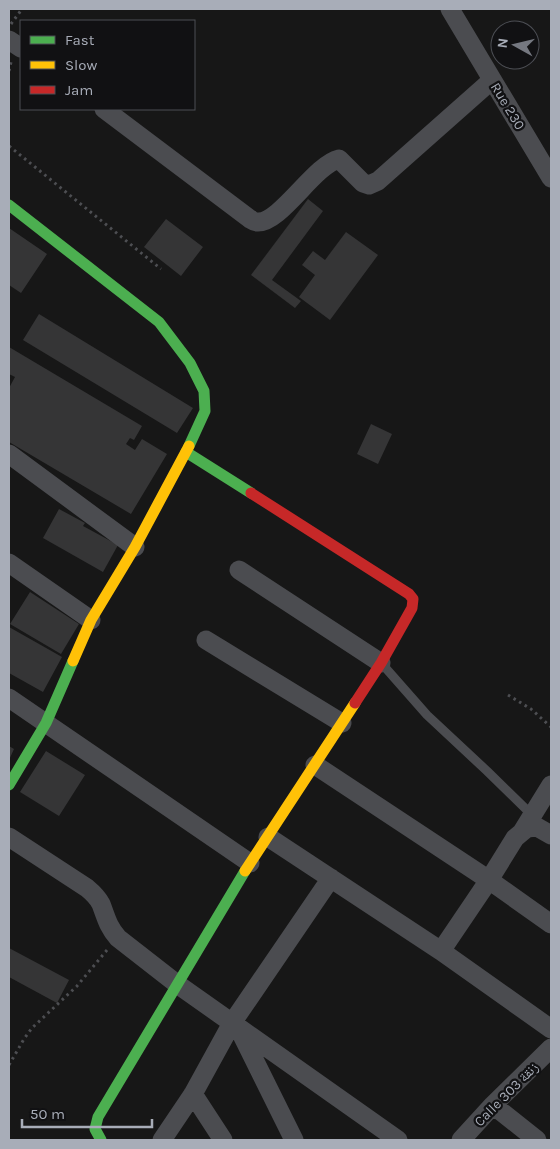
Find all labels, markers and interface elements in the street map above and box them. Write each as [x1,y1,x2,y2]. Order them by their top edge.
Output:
legend [20,20,195,110]
north arrow [490,20,540,70]
text: Fast [65,31,95,49]
text: N [494,37,512,49]
text: Slow [65,56,97,74]
street label: Rue 230 [487,79,528,133]
text: Jam [65,81,93,99]
street label: Calle 303 زنقة [471,1059,542,1130]
scale bar [22,1096,152,1128]
text: 50 m [30,1105,65,1123]

